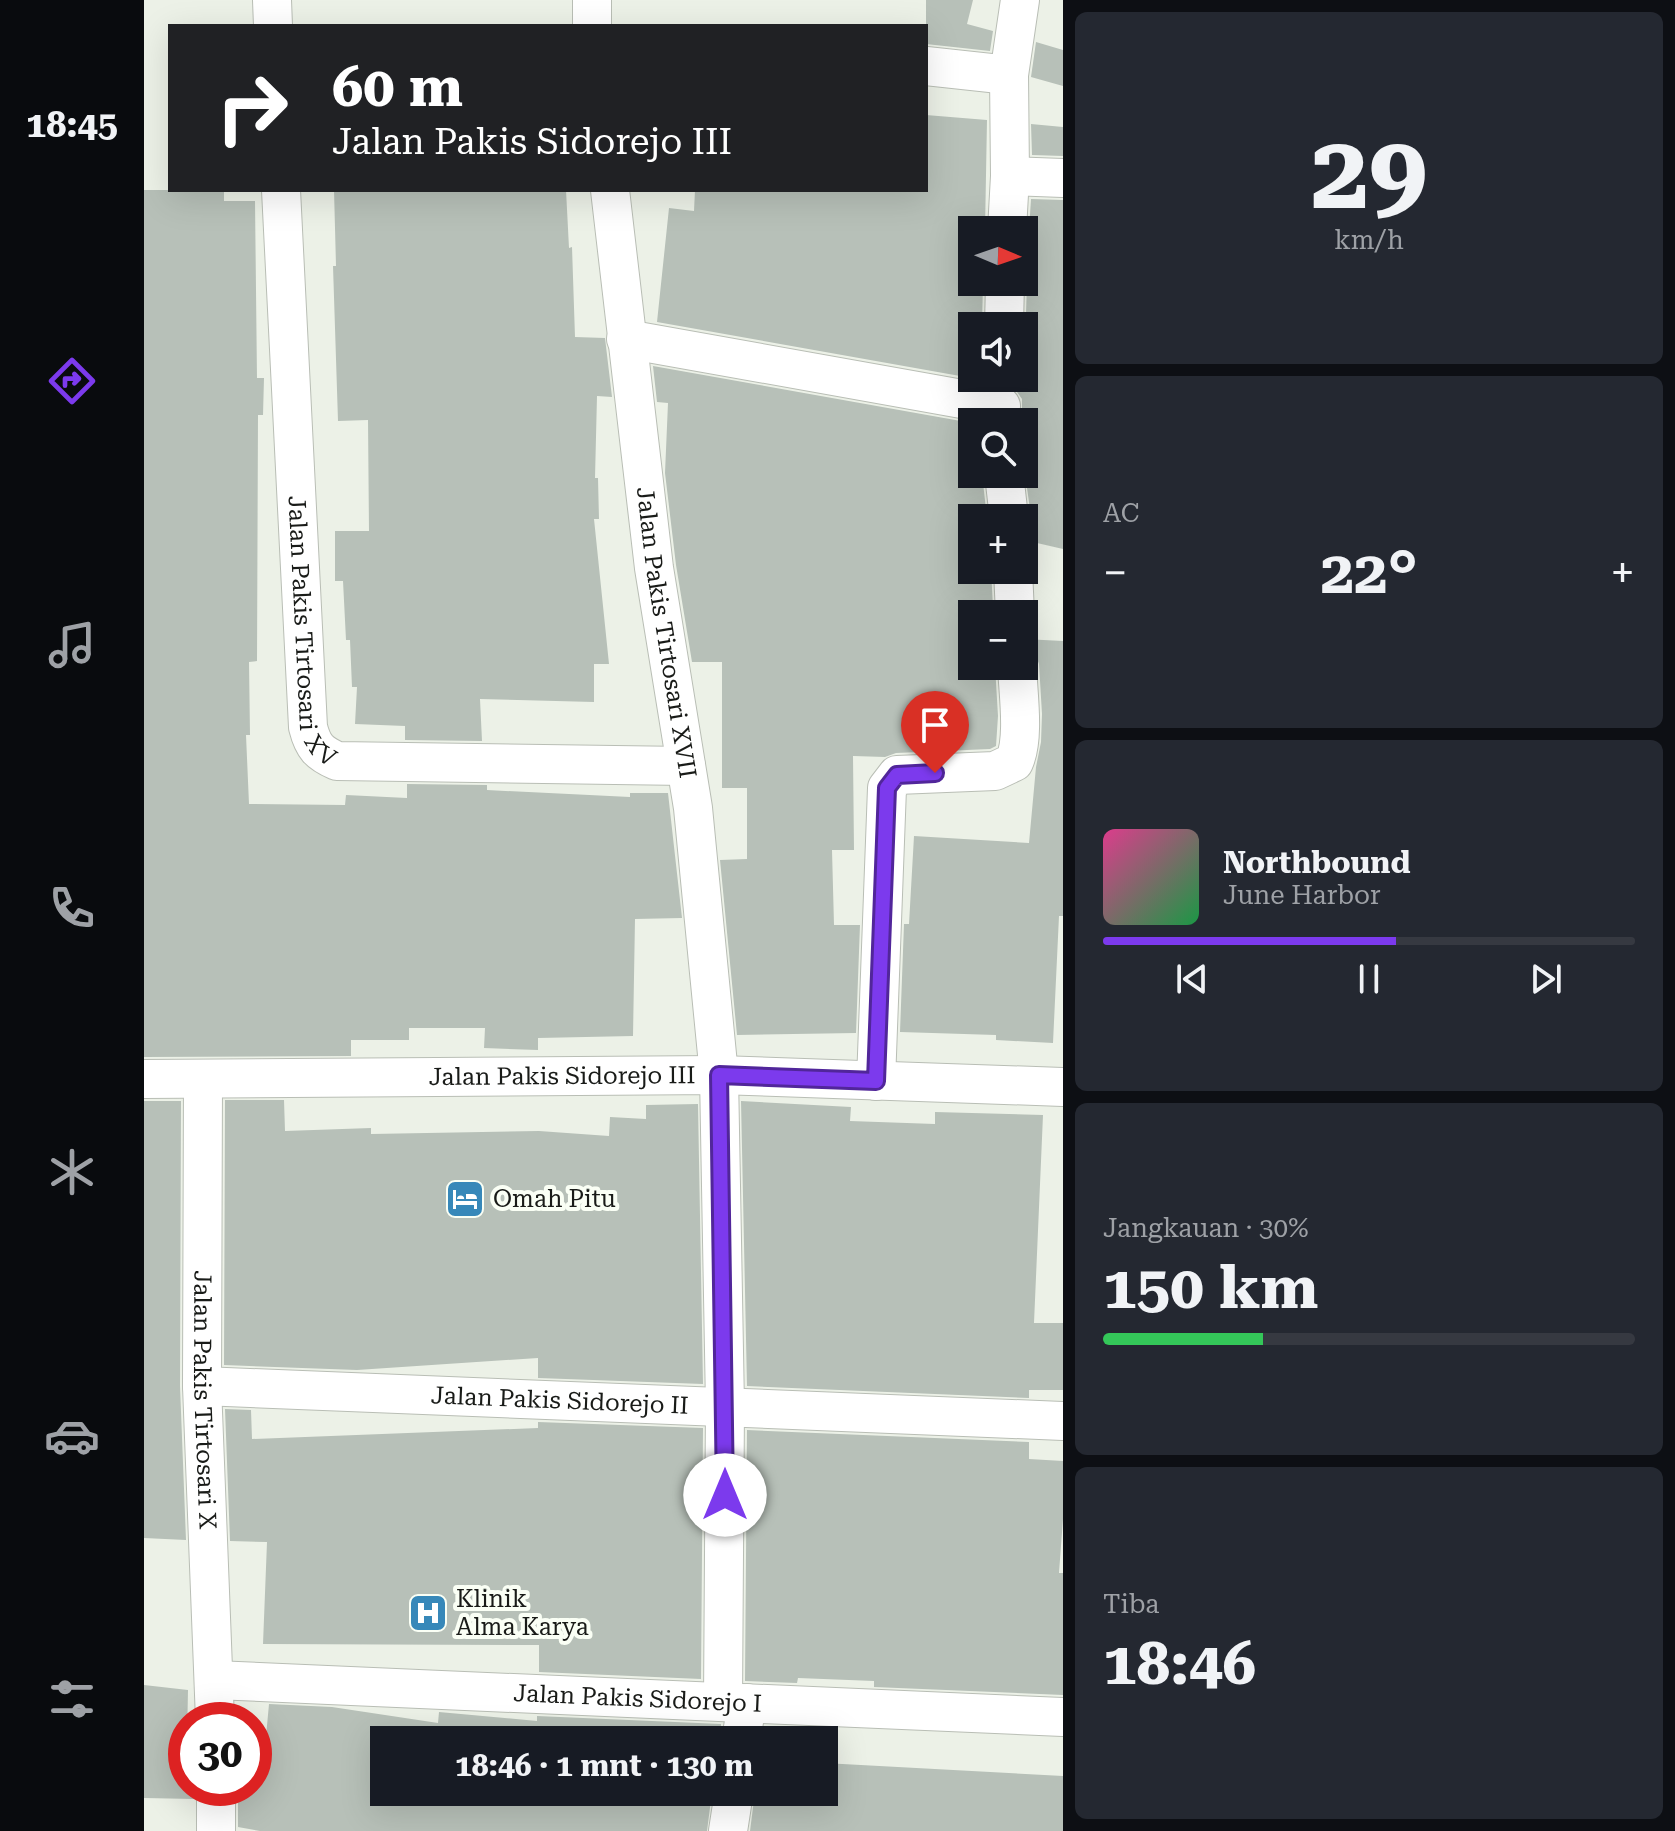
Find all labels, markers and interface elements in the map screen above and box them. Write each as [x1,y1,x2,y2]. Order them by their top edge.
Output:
text: 60 m [332,54,463,120]
icon: right [200,56,304,160]
text: 18:45 [26,104,118,146]
text: 29 [1311,112,1427,233]
text: Jalan Pakis Sidorejo III [332,121,732,163]
north arrow [958,216,1038,296]
map controls [958,216,1038,680]
text: km/h [1334,225,1404,255]
button: sound [958,312,1038,392]
icon: directions [44,353,100,409]
button: search [958,408,1038,488]
street label: Jalan Pakis Tirtosari XVII [631,485,702,780]
street label: Jalan Pakis Tirtosari XV [282,495,342,772]
text: AC [1103,498,1139,528]
button: + [958,504,1038,584]
text: 22° [1320,537,1418,608]
text: − [1103,547,1128,599]
text: + [1610,547,1635,599]
button: − [958,600,1038,680]
icon: music [44,617,100,673]
pin [901,691,969,773]
icon: arrive [913,703,957,747]
text: Northbound [1223,845,1411,880]
icon: phone [44,880,100,936]
text: June Harbor [1223,880,1381,910]
icon: previous [1170,957,1214,1001]
icon: pause [1347,957,1391,1001]
icon: next [1524,957,1568,1001]
street label: Jalan Pakis Sidorejo III [428,1061,695,1091]
icon: climate [44,1144,100,1200]
hotel icon: Omah Pitu [444,1178,486,1220]
place label: Omah Pitu [493,1185,616,1213]
text: Jangkauan · 30% [1103,1213,1308,1243]
text: 150 km [1103,1252,1318,1323]
street label: Jalan Pakis Tirtosari X [188,1270,222,1530]
street label: Jalan Pakis Sidorejo II [430,1381,689,1420]
icon: car [44,1408,100,1464]
position arrow [683,1453,767,1537]
place label: Klinik Alma Karya [456,1585,589,1641]
text: Tiba [1103,1589,1159,1619]
hospital icon: Klinik Alma Karya [407,1592,449,1634]
text: 18:46 [1103,1628,1256,1699]
icon: filters [44,1671,100,1727]
street label: Jalan Pakis Sidorejo I [513,1679,763,1718]
speed limit sign: 30 [168,1702,272,1806]
text: 18:46 · 1 mnt · 130 m [455,1748,753,1783]

